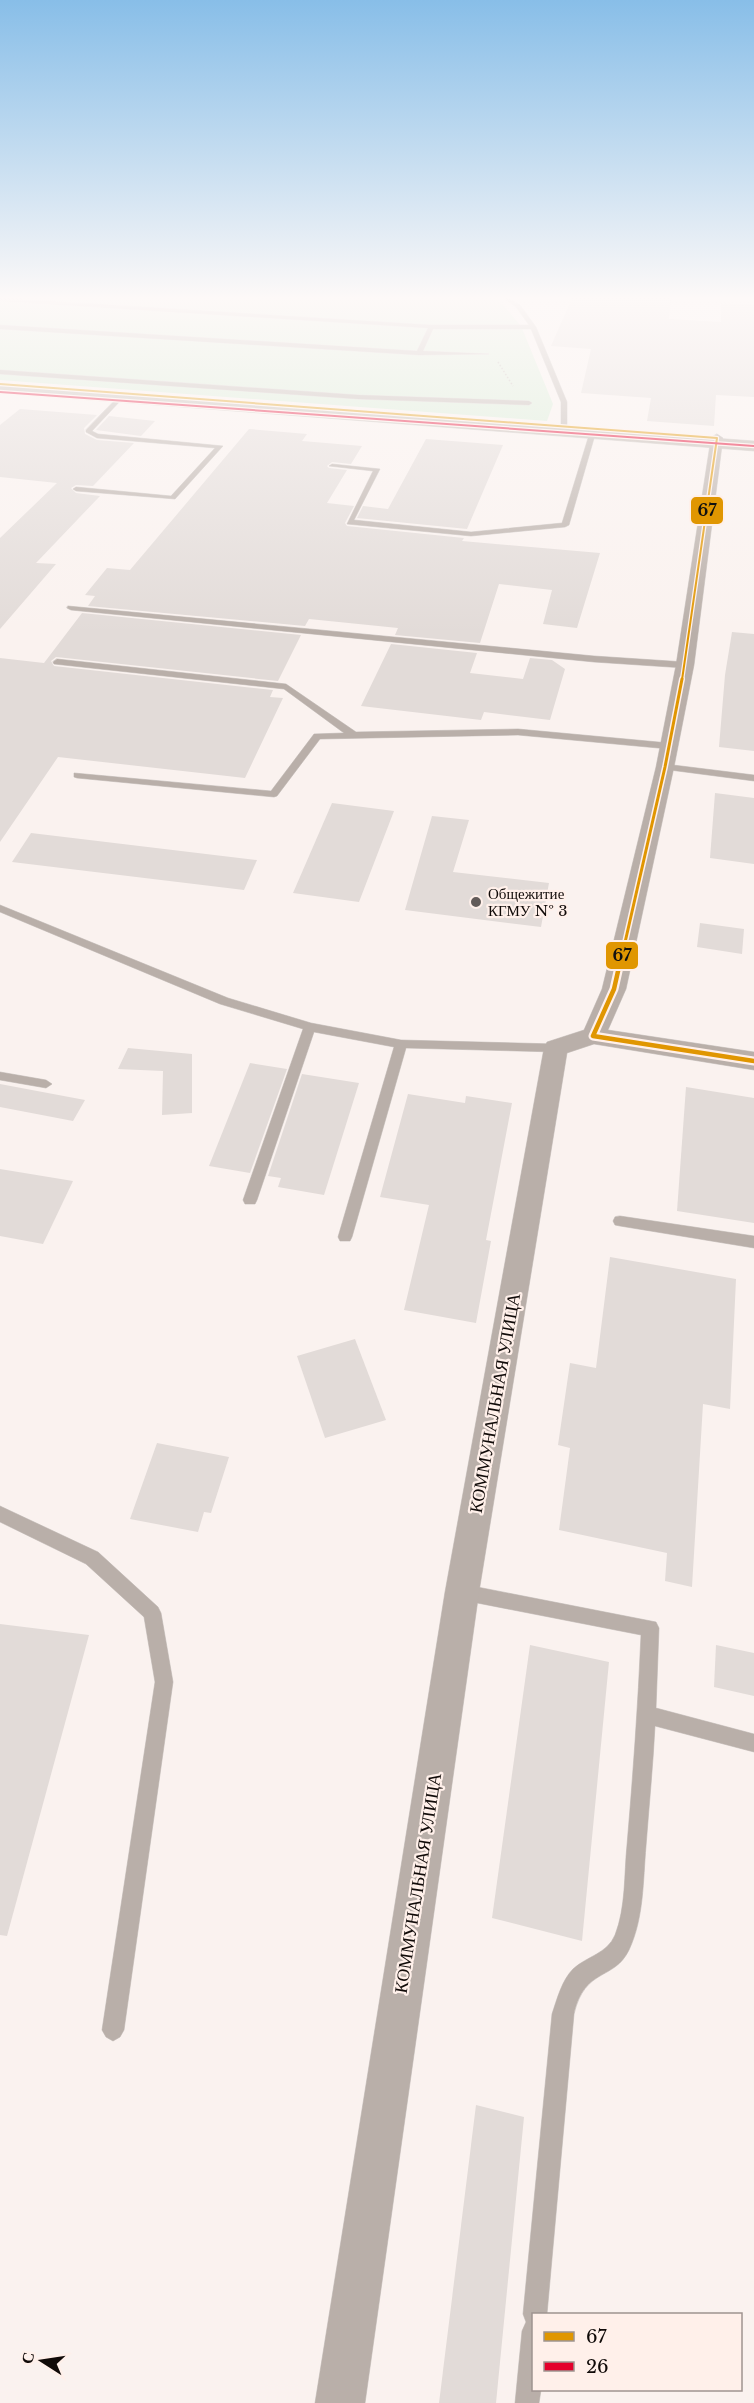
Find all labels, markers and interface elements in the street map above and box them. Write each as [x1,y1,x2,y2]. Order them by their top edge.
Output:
line badge: 67 [690,496,724,525]
text: 67 [697,500,717,520]
place label: Общежитие КГМУ № 3 [488,884,568,920]
marker: Общежитие КГМУ № 3 [469,895,483,909]
line badge: 67 [605,941,639,970]
text: 67 [612,945,632,965]
street label: КОММУНАЛЬНАЯ УЛИЦА [465,1291,525,1515]
street label: КОММУНАЛЬНАЯ УЛИЦА [390,1771,446,1995]
legend [532,2313,742,2391]
text: 67 [586,2326,608,2348]
north arrow [12,2331,72,2391]
text: С [16,2350,38,2366]
text: 26 [586,2356,609,2378]

